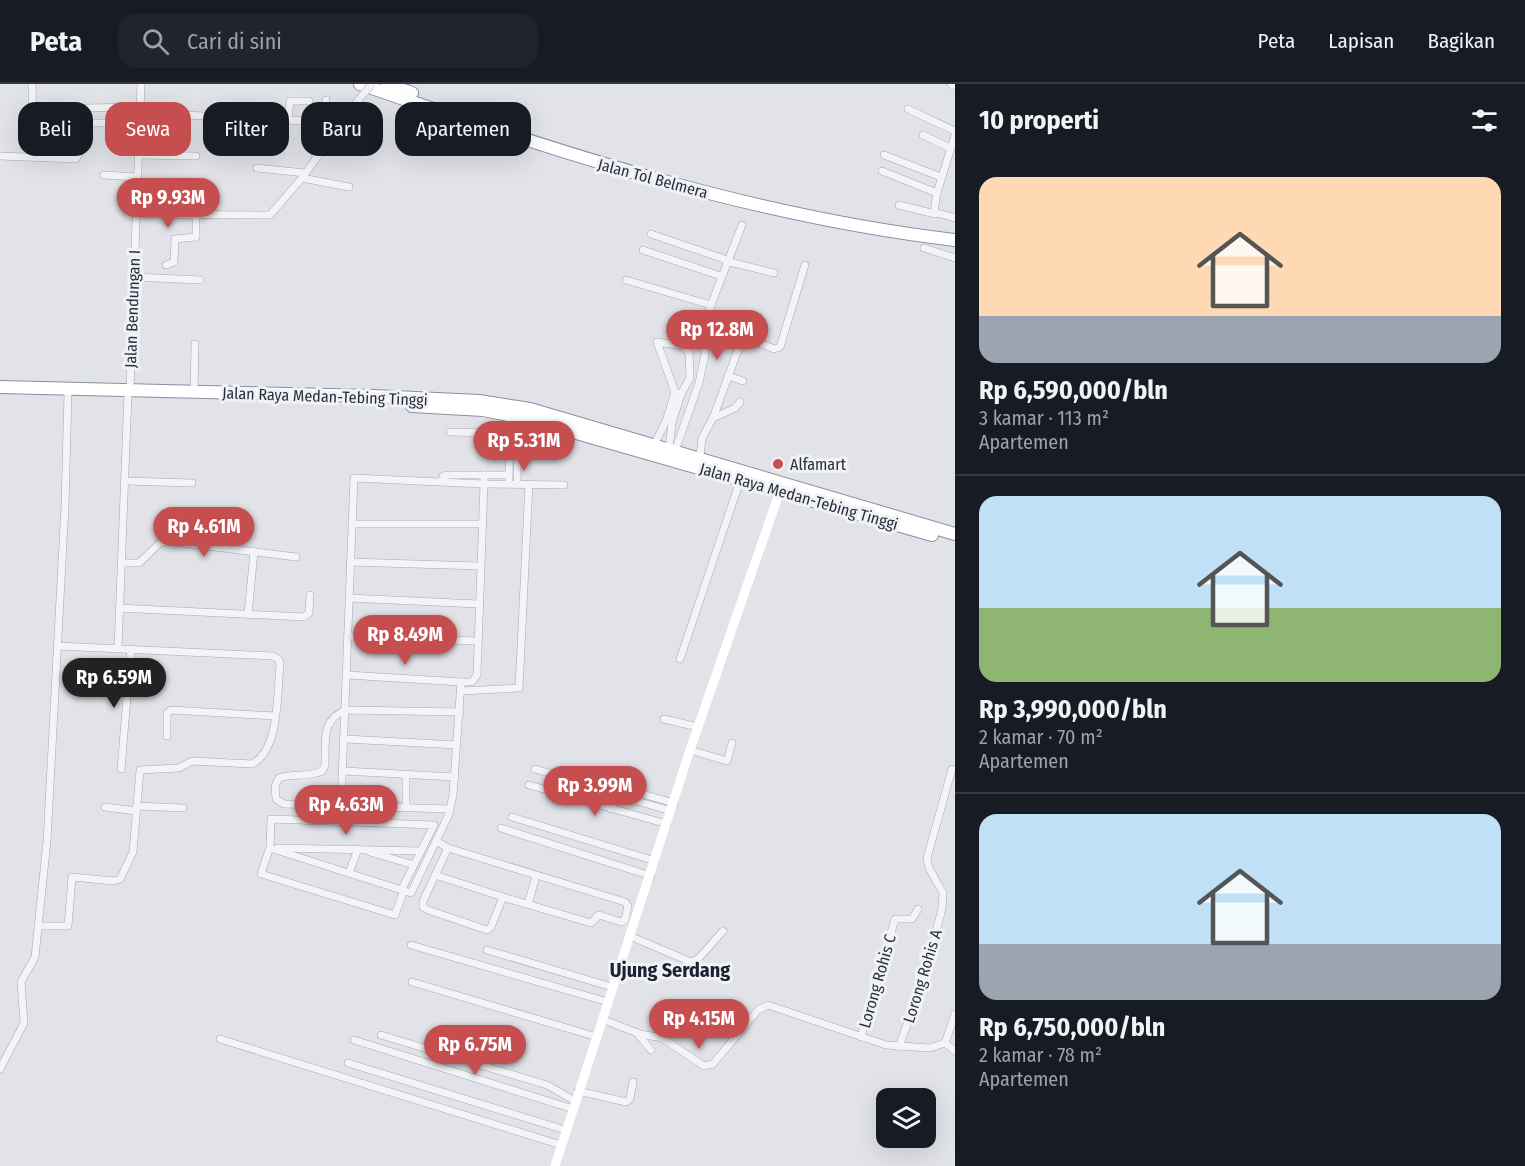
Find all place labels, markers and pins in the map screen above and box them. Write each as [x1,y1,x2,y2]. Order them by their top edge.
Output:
pin: Rp 9.93M [106,178,230,229]
pin: Rp 12.8M [655,310,779,361]
pin: Rp 5.31M [462,421,586,472]
place label: Alfamart [790,455,847,474]
marker: Alfamart [771,457,785,471]
pin: Rp 4.61M [142,507,266,558]
pin: Rp 8.49M [343,615,467,666]
pin: Rp 6.59M [52,658,176,709]
pin: Rp 3.99M [533,766,657,817]
pin: Rp 4.63M [284,785,408,836]
pin: Rp 4.15M [637,999,761,1050]
pin: Rp 6.75M [413,1025,537,1076]

